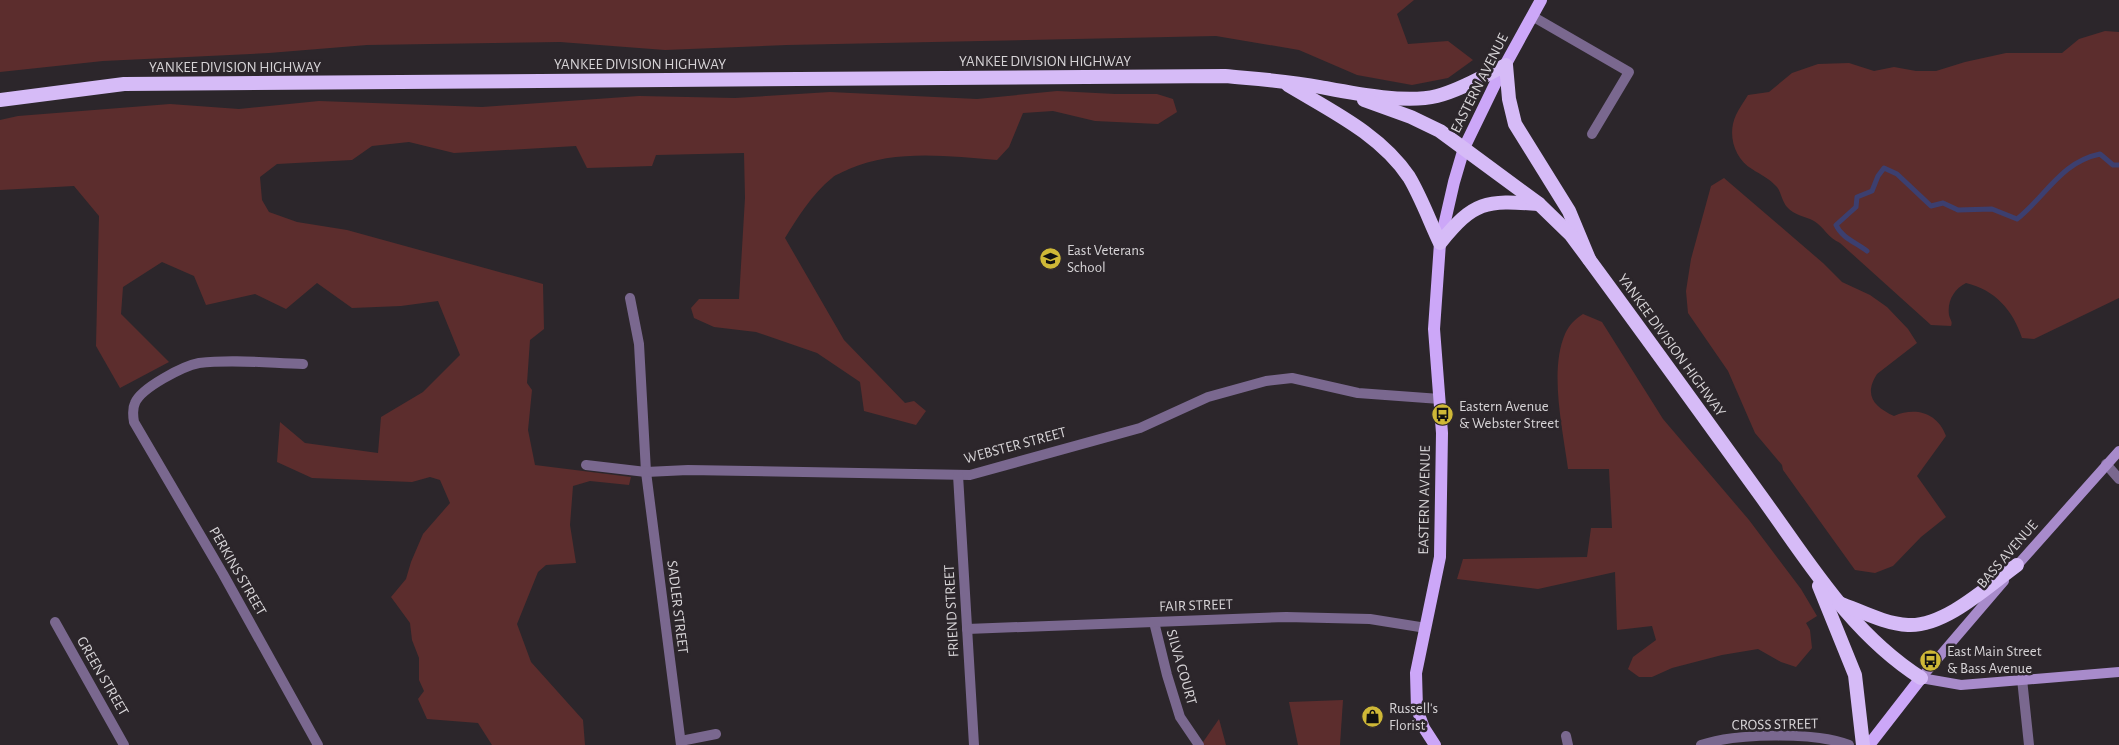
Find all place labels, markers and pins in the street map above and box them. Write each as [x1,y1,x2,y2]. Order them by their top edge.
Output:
place label: East Veterans School [1067,243,1145,275]
school or university icon: East Veterans School [1039,247,1063,271]
place label: Eastern Avenue & Webster Street [1459,399,1559,431]
bus stop icon: Eastern Avenue & Webster Street [1431,403,1455,427]
place label: East Main Street & Bass Avenue [1947,644,2042,676]
bus stop icon: East Main Street & Bass Avenue [1919,648,1943,672]
place label: Russell's Florist [1389,701,1438,733]
shop icon: Russell's Florist [1361,705,1385,729]

